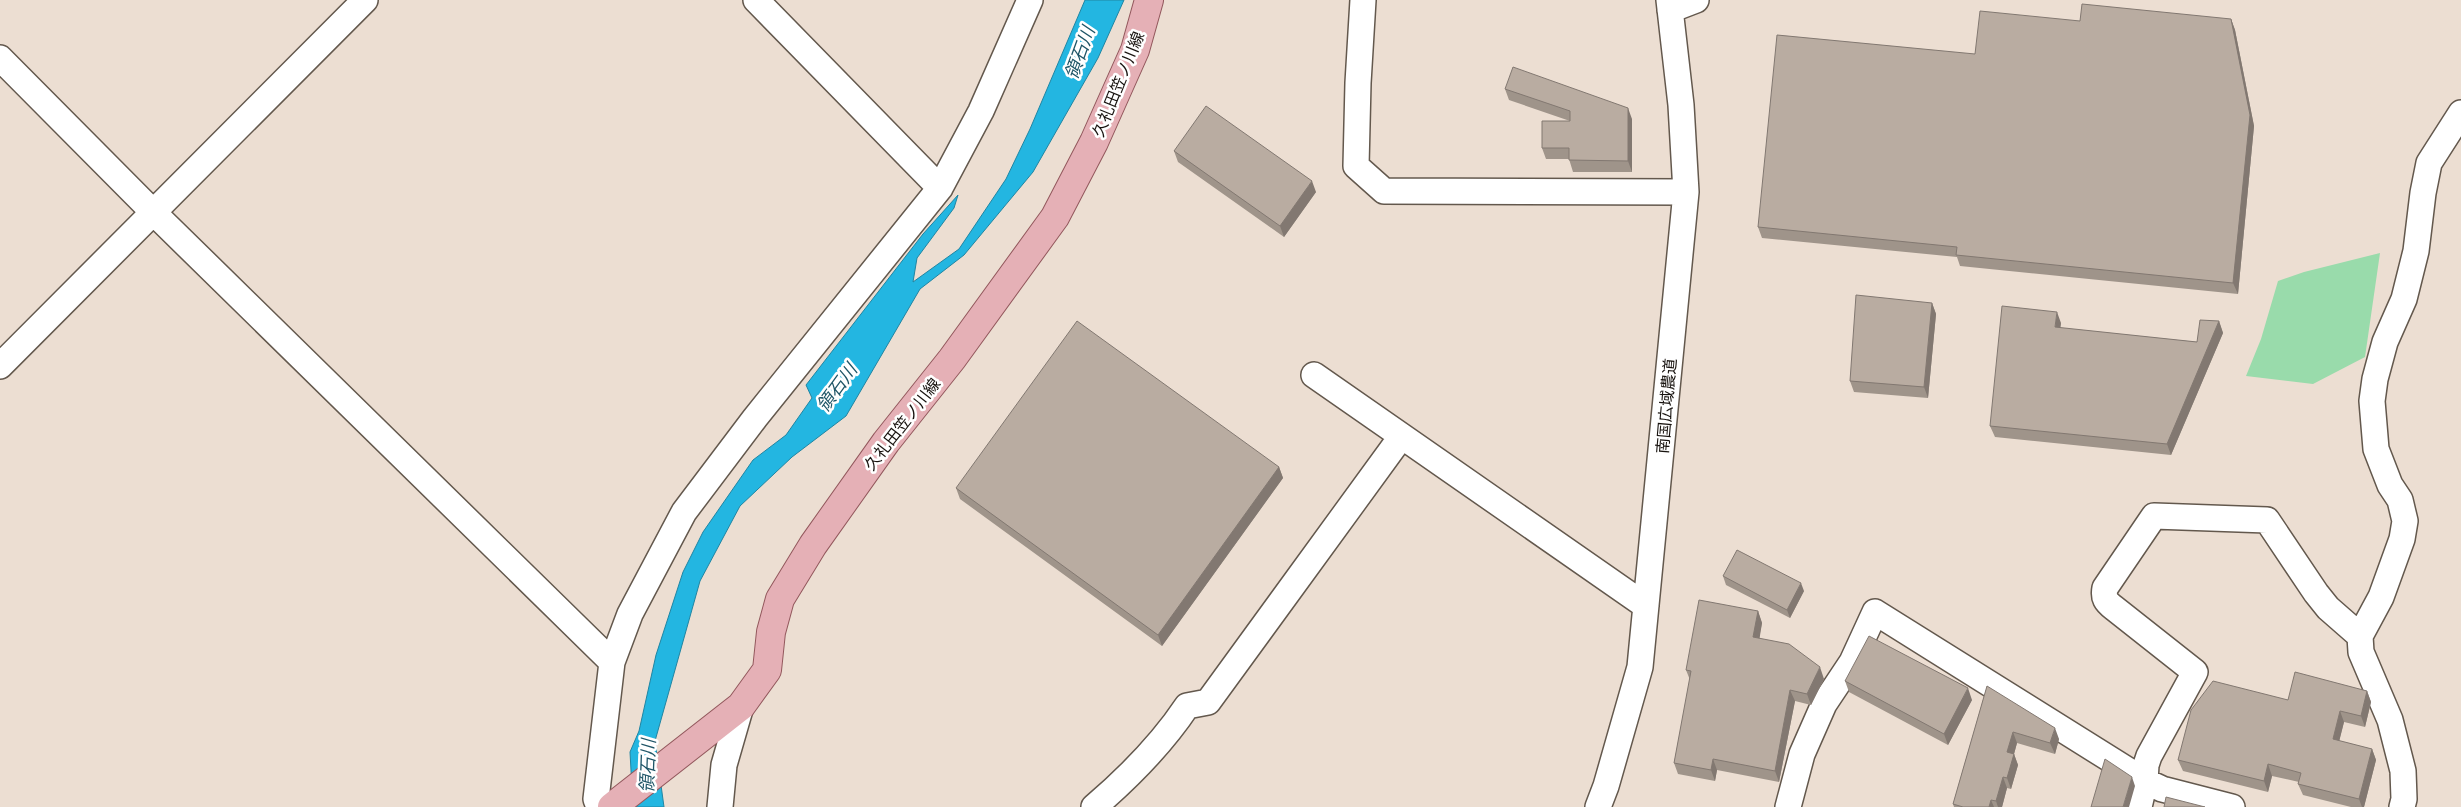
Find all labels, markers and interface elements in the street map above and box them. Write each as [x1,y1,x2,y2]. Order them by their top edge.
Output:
water label: 領石川 [1060,22,1100,82]
street label: 久礼田笠ノ川線 [1088,28,1148,140]
street label: 南国広域農道 [1652,357,1680,455]
water label: 領石川 [812,358,863,416]
street label: 久礼田笠ノ川線 [860,374,944,474]
water label: 領石川 [636,737,660,793]

